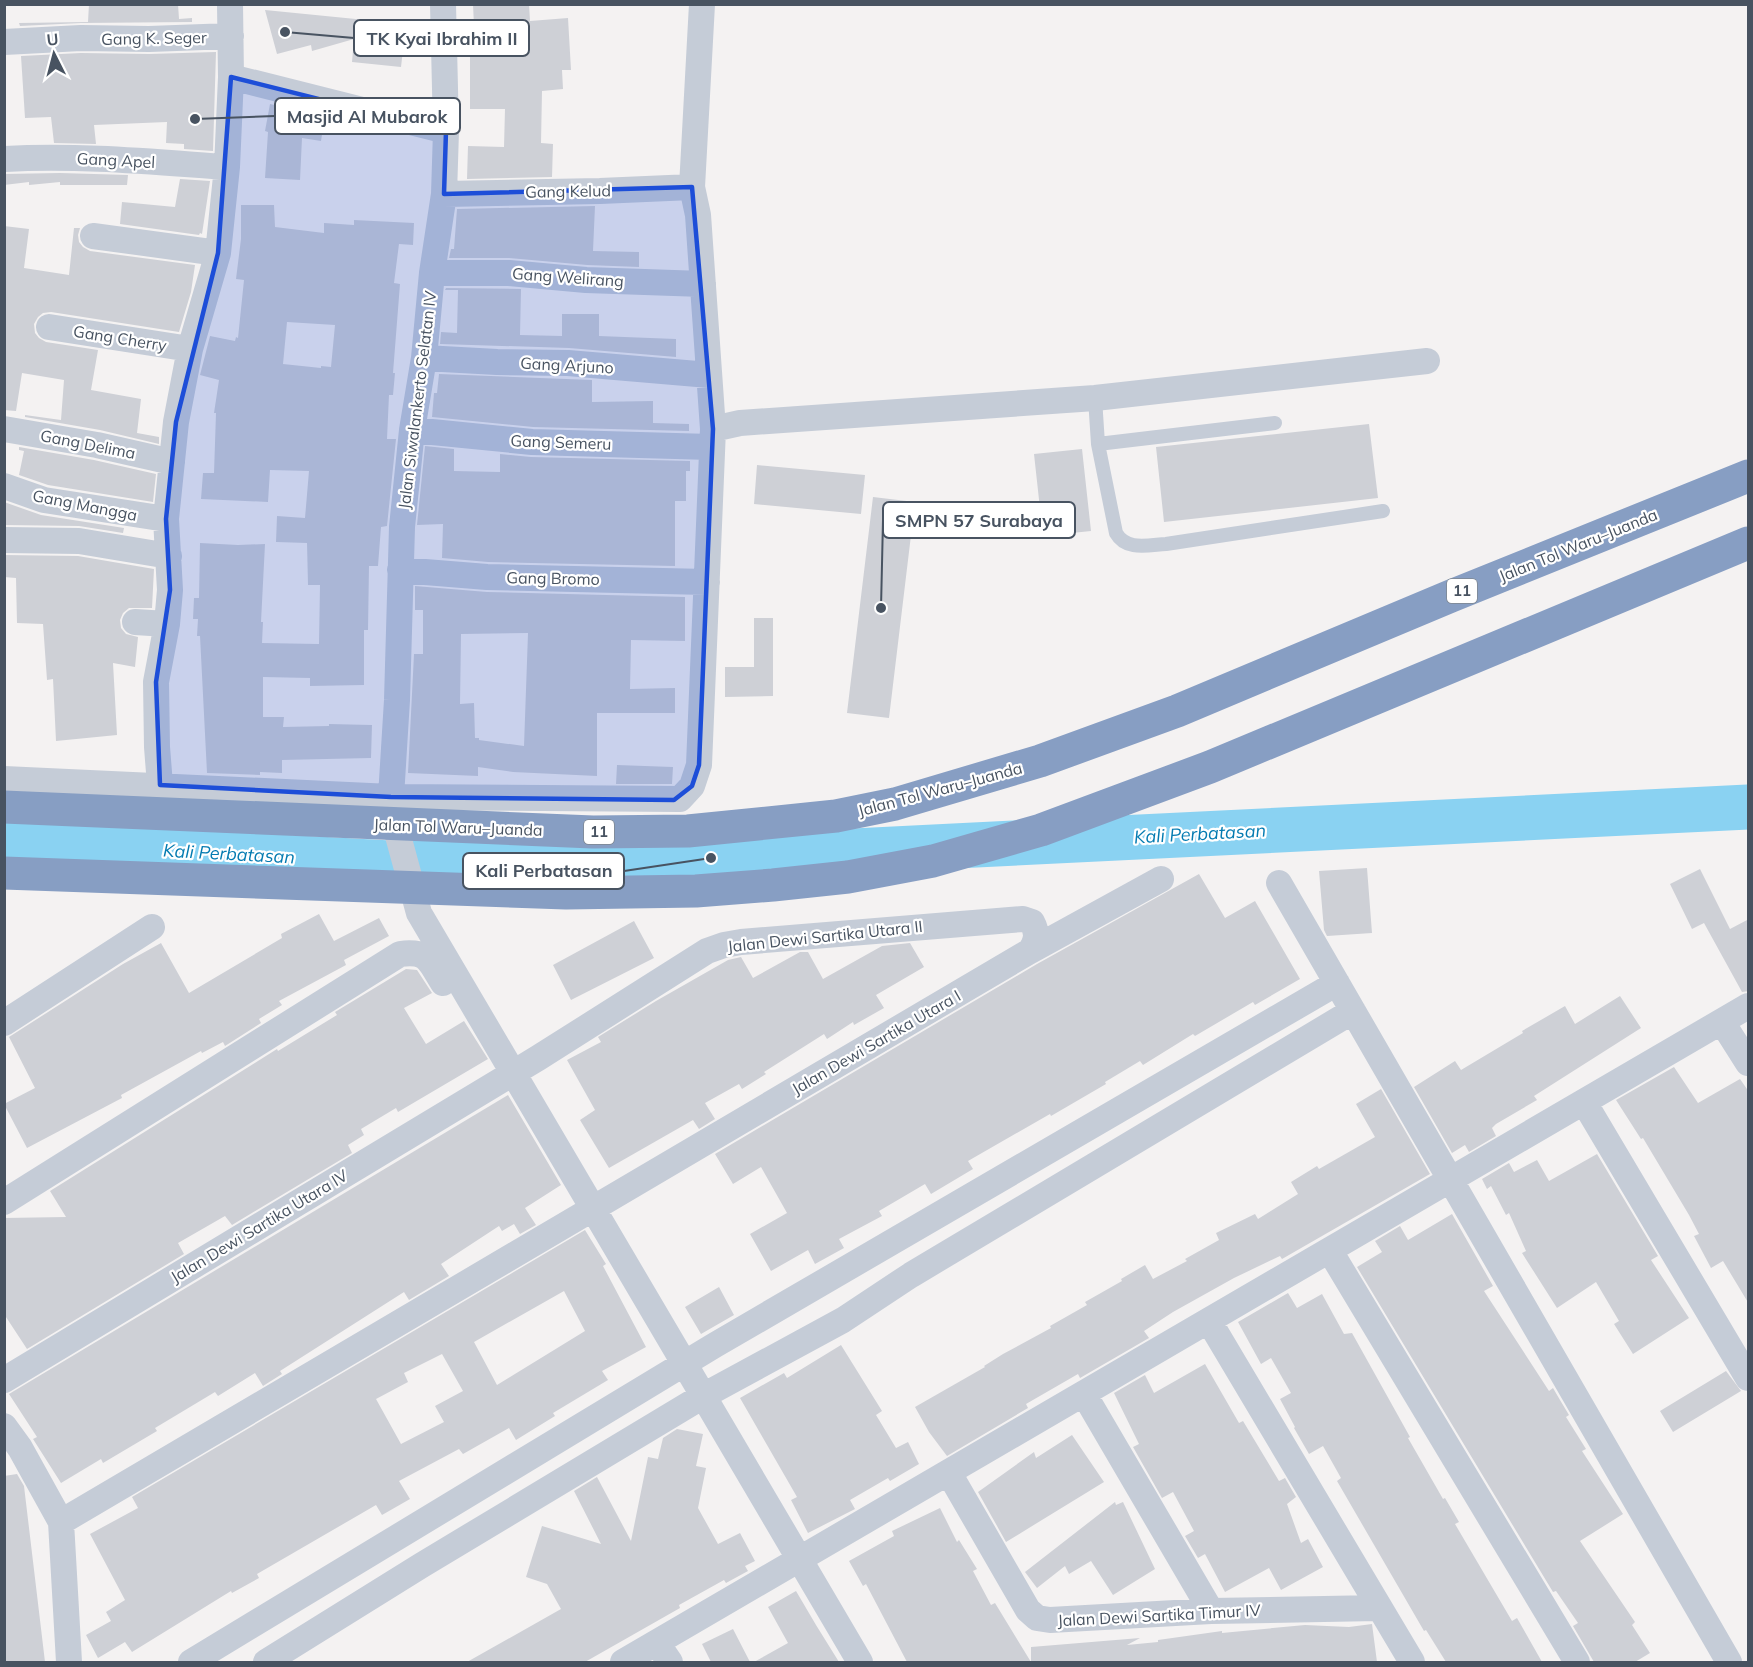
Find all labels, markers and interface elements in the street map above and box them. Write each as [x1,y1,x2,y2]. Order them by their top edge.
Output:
callout: TK Kyai Ibrahim II [354,20,529,56]
north arrow [24,24,84,84]
street label: Gang K. Seger [101,27,207,49]
text: TK Kyai Ibrahim II [366,27,518,50]
text: U [45,29,59,50]
callout: Masjid Al Mubarok [275,98,460,134]
text: Masjid Al Mubarok [287,105,448,128]
street label: Gang Apel [76,148,156,172]
street label: Gang Kelud [525,180,611,202]
street label: Gang Welirang [511,263,625,291]
street label: Jalan Siwalankerto Selatan IV [394,289,440,510]
street label: Gang Cherry [72,321,169,355]
street label: Gang Arjuno [520,353,614,377]
street label: Gang Delima [39,425,137,463]
street label: Gang Semeru [510,430,612,454]
street label: Gang Mangga [31,485,139,525]
callout: SMPN 57 Surabaya [883,502,1075,538]
street label: Jalan Tol Waru–Juanda [1496,504,1660,586]
text: SMPN 57 Surabaya [895,509,1063,532]
street label: Gang Bromo [506,567,600,589]
road number: 11 [1447,579,1477,603]
street label: Jalan Tol Waru–Juanda [856,757,1024,821]
street label: Jalan Tol Waru–Juanda [373,814,543,840]
water label: Kali Perbatasan [1133,819,1267,848]
road number: 11 [584,820,614,844]
water label: Kali Perbatasan [162,839,296,868]
callout: Kali Perbatasan [463,853,624,889]
text: Kali Perbatasan [475,859,613,882]
street label: Jalan Dewi Sartika Utara II [726,916,924,956]
street label: Jalan Dewi Sartika Utara I [788,985,964,1099]
street label: Jalan Dewi Sartika Utara IV [167,1165,352,1287]
street label: Jalan Dewi Sartika Timur IV [1057,1600,1262,1630]

